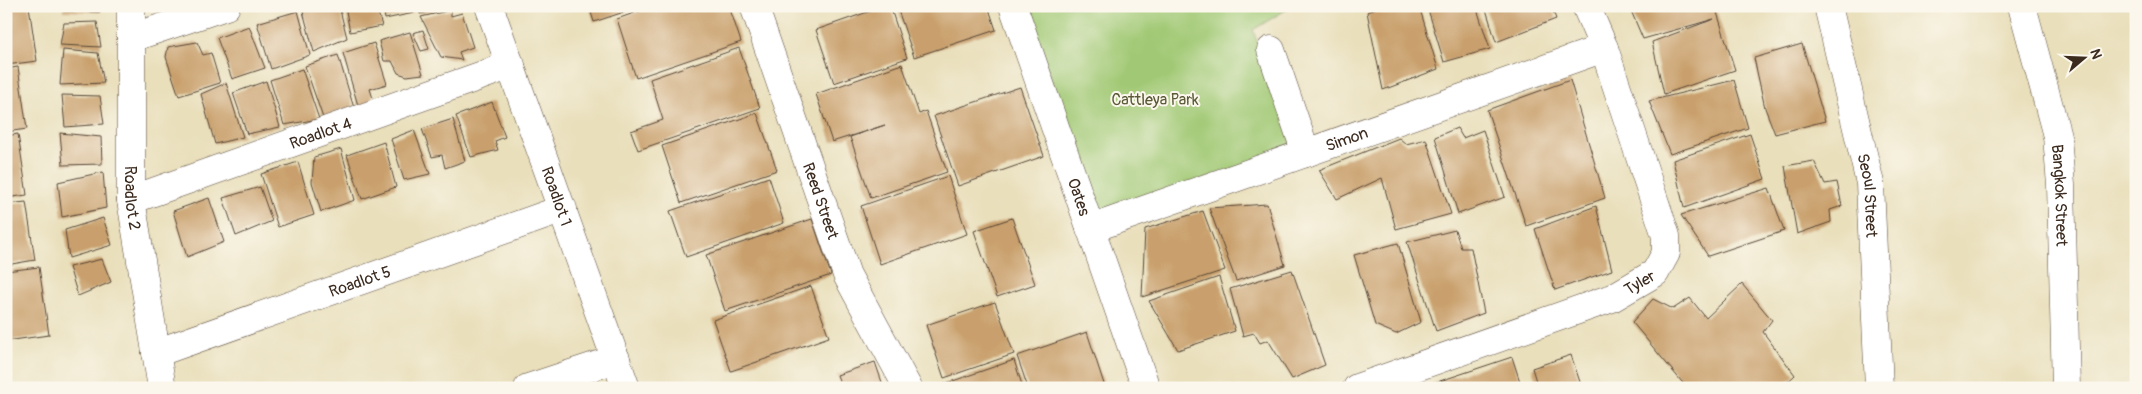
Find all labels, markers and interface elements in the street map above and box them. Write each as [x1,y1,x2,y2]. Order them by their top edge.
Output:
north arrow [2060,32,2110,82]
text: N [2086,47,2105,61]
park label: Cattleya Park [1111,90,1199,110]
street label: Roadlot 4 [287,113,355,154]
street label: Simon [1323,123,1371,156]
street label: Bangkok Street [2047,144,2072,247]
street label: Seoul Street [1852,152,1881,238]
street label: Reed Street [798,160,843,243]
street label: Roadlot 1 [536,164,576,229]
street label: Roadlot 2 [120,166,145,232]
street label: Oates [1063,176,1094,219]
street label: Roadlot 5 [326,262,394,302]
street label: Tyler [1621,266,1659,300]

